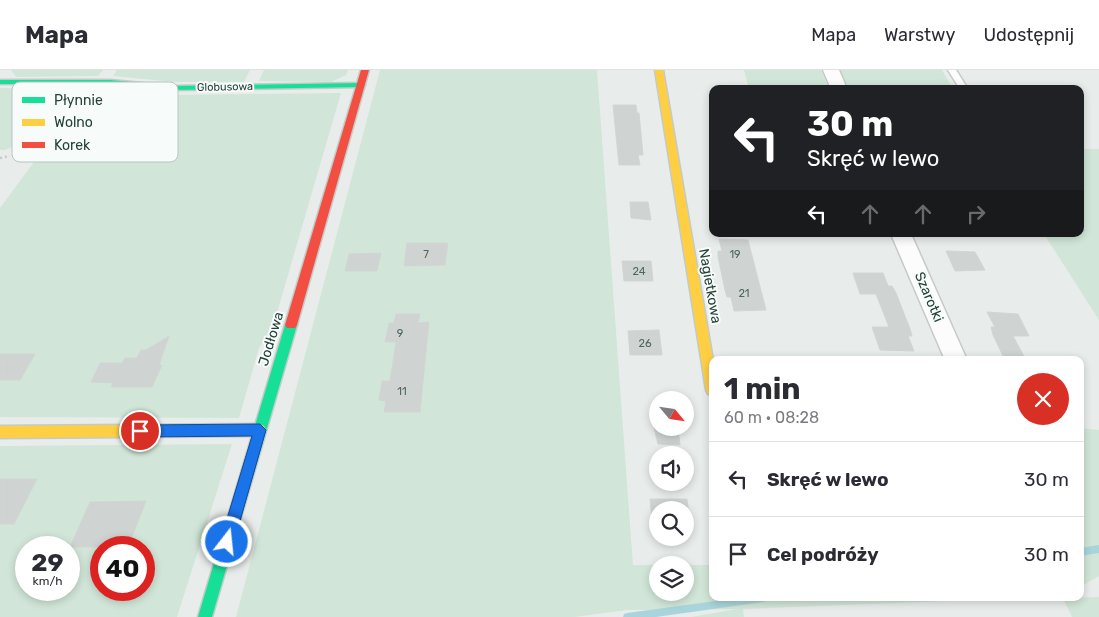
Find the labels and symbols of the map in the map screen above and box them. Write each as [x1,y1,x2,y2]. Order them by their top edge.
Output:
street label: Globusowa [197,80,253,94]
legend [12,82,178,162]
text: Płynnie [54,92,103,109]
text: Wolno [54,114,93,131]
text: Korek [54,137,91,154]
street label: Nagietkowa [695,247,725,325]
house number: 7 [423,248,429,261]
house number: 19 [729,248,741,261]
house number: 24 [632,265,646,278]
street label: Szarotki [911,269,947,325]
house number: 21 [738,287,750,300]
street label: Jodłowa [255,310,287,368]
house number: 9 [397,327,403,340]
house number: 26 [638,337,652,350]
house number: 11 [397,385,407,398]
north arrow [649,391,694,436]
pin [119,410,161,452]
position arrow [200,515,252,567]
speed limit sign: 40 [90,536,155,601]

